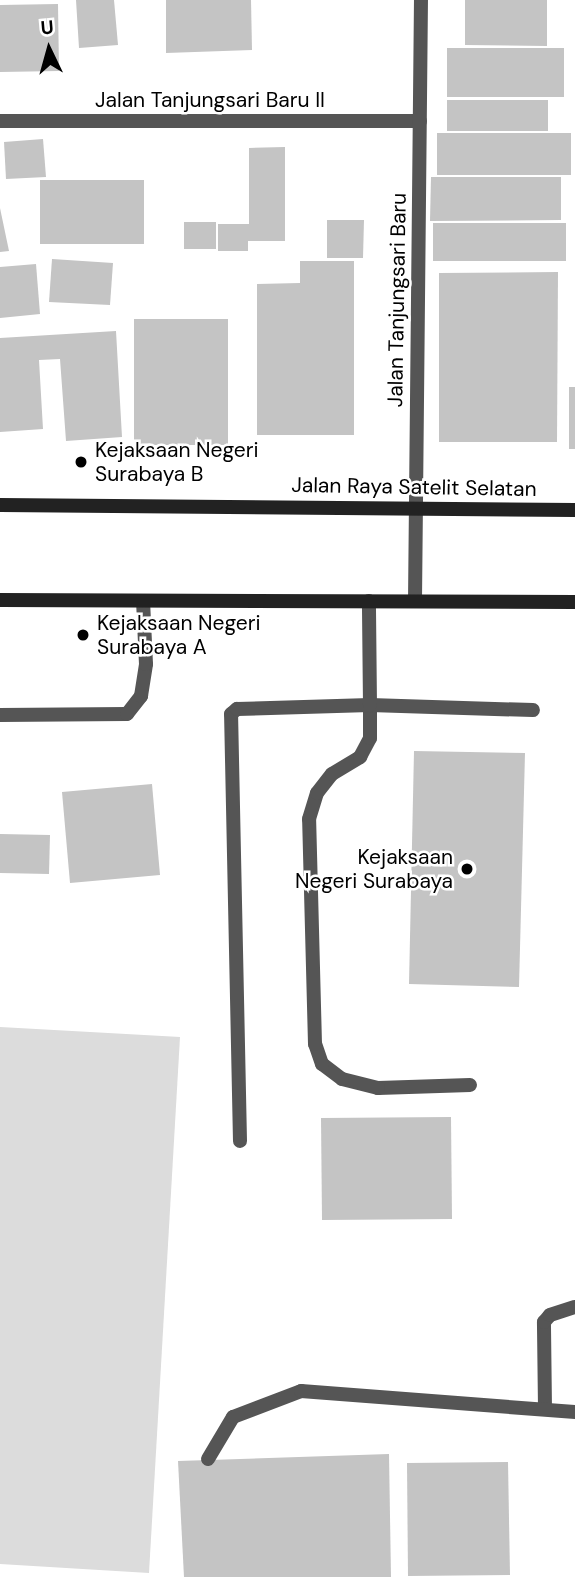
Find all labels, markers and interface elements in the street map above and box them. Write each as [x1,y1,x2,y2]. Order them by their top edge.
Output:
north arrow [14,14,84,84]
text: U [40,15,55,41]
street label: Jalan Tanjungsari Baru II [95,87,325,113]
street label: Jalan Tanjungsari Baru [383,193,411,407]
place label: Kejaksaan Negeri Surabaya B [95,437,258,487]
marker: Kejaksaan Negeri Surabaya B [73,454,89,470]
street label: Jalan Raya Satelit Selatan [291,472,537,502]
place label: Kejaksaan Negeri Surabaya A [97,610,260,660]
marker: Kejaksaan Negeri Surabaya A [75,627,91,643]
place label: Kejaksaan Negeri Surabaya [295,844,453,894]
marker: Kejaksaan Negeri Surabaya [459,861,475,877]

